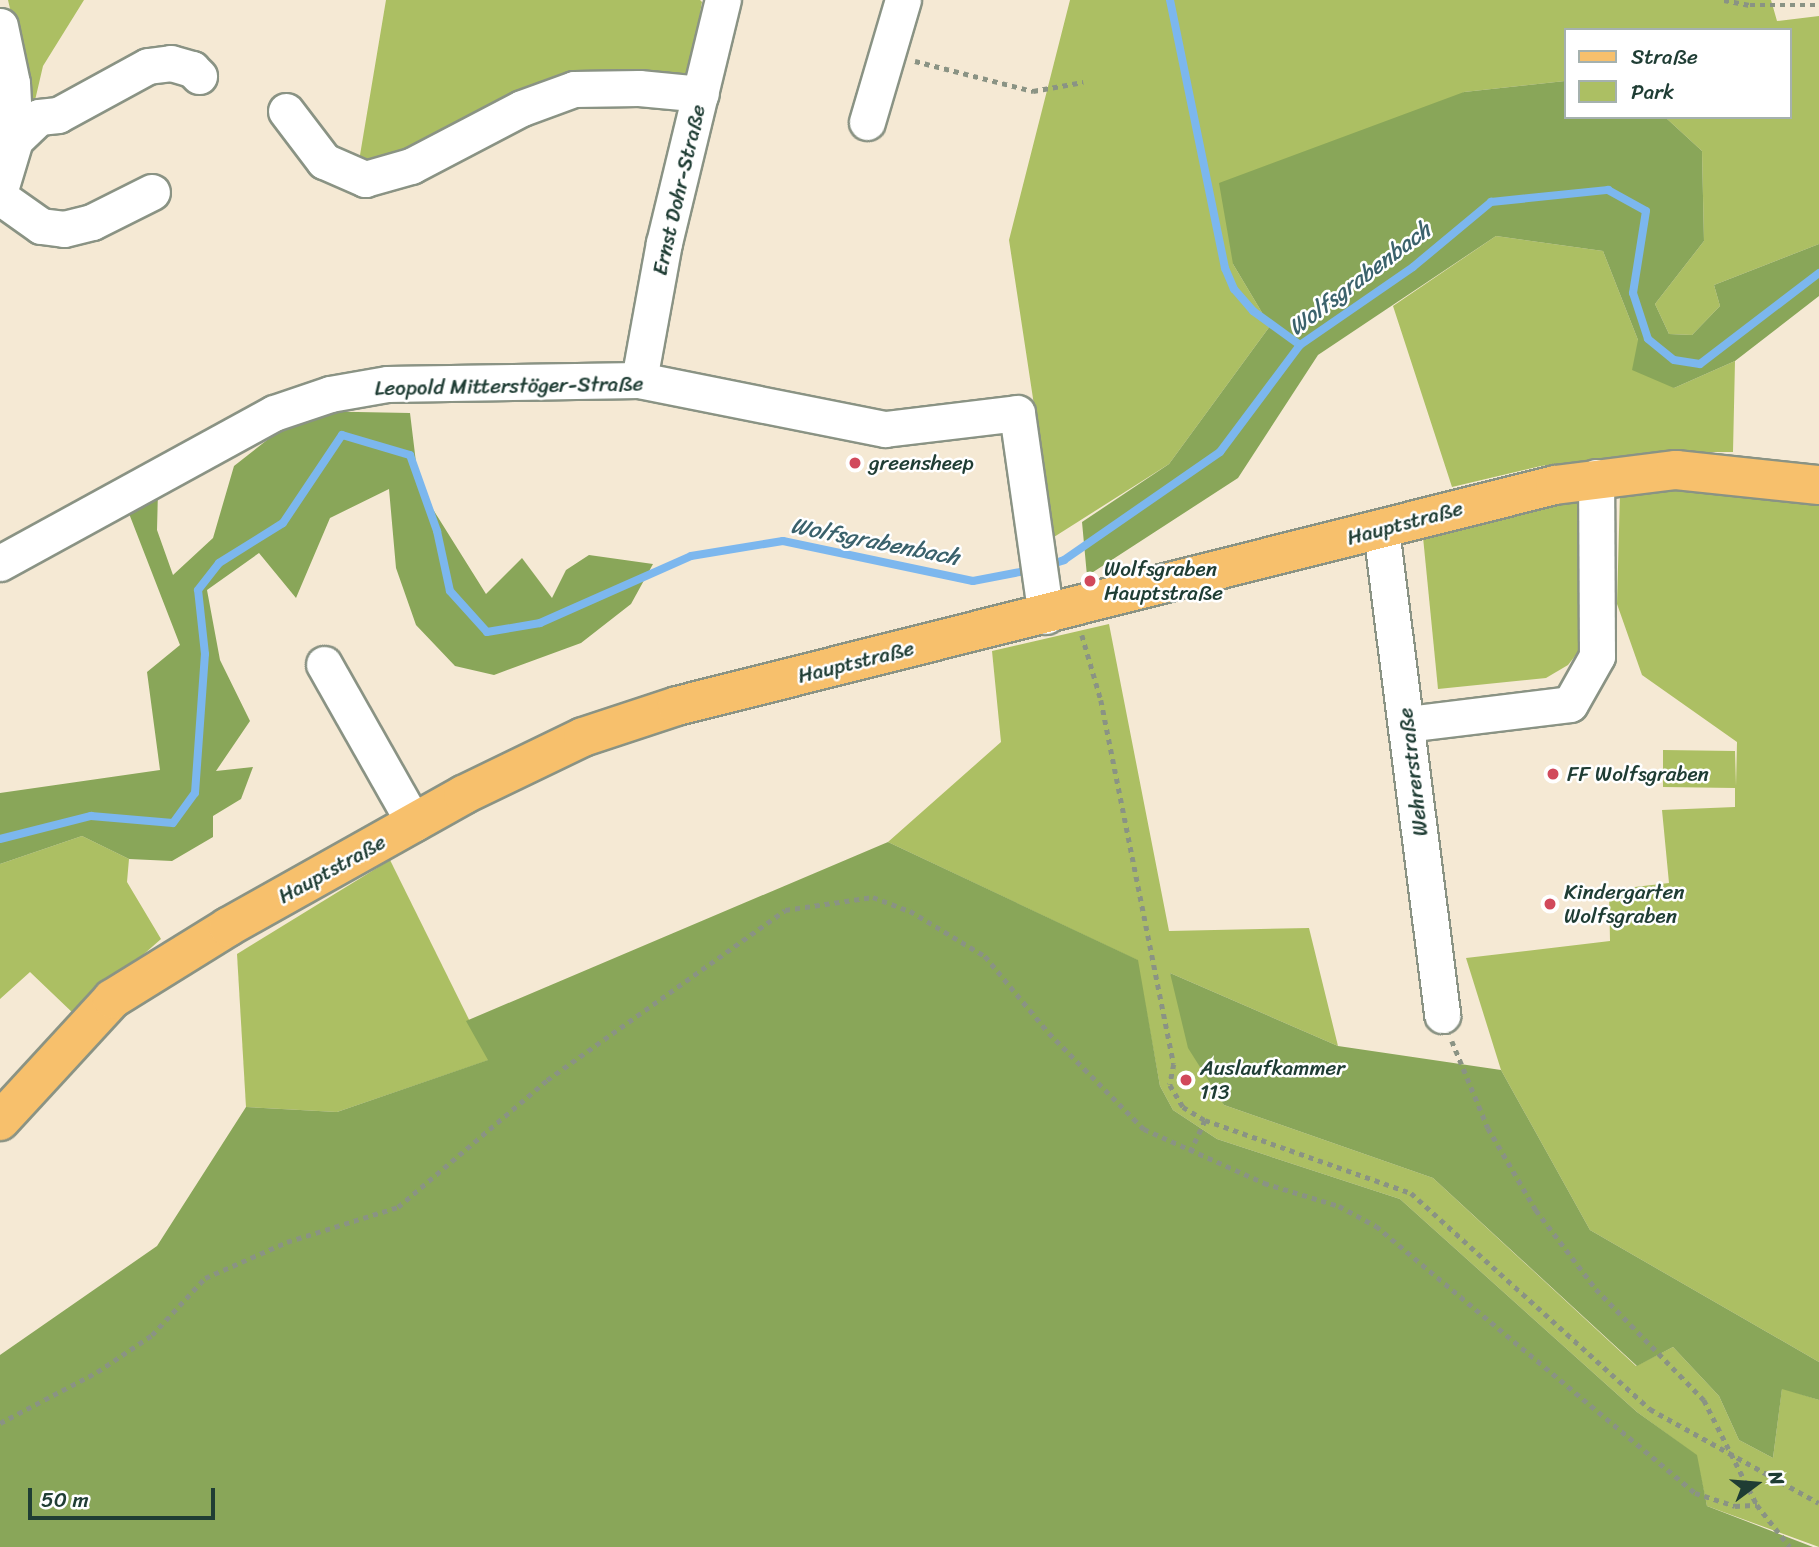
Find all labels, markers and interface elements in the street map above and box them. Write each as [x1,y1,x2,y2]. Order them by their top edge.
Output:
legend [1563,28,1791,119]
text: Straße [1631,38,1698,76]
text: Park [1631,73,1674,111]
street label: Ernst Dohr-Straße [647,103,711,277]
water label: Wolfsgrabenbach [1283,216,1437,342]
street label: Leopold Mitterstöger-Straße [374,371,644,401]
place label: greensheep [869,450,974,476]
marker: greensheep [847,455,863,471]
street label: Hauptstraße [1344,495,1466,551]
water label: Wolfsgrabenbach [788,512,962,572]
place label: Wolfsgraben Hauptstraße [1104,556,1223,606]
marker: Wolfsgraben Hauptstraße [1082,573,1098,589]
street label: Hauptstraße [795,635,917,689]
street label: Wehrerstraße [1393,706,1433,838]
place label: FF Wolfsgraben [1567,761,1708,787]
marker: FF Wolfsgraben [1545,766,1561,782]
street label: Hauptstraße [274,829,390,909]
place label: Kindergarten Wolfsgraben [1564,879,1685,929]
marker: Kindergarten Wolfsgraben [1542,896,1558,912]
place label: Auslaufkammer 113 [1200,1055,1345,1105]
marker: Auslaufkammer 113 [1178,1072,1194,1088]
north arrow [1721,1449,1791,1519]
text: N [1759,1467,1794,1489]
scale bar [32,1474,219,1518]
text: 50 m [41,1481,89,1519]

